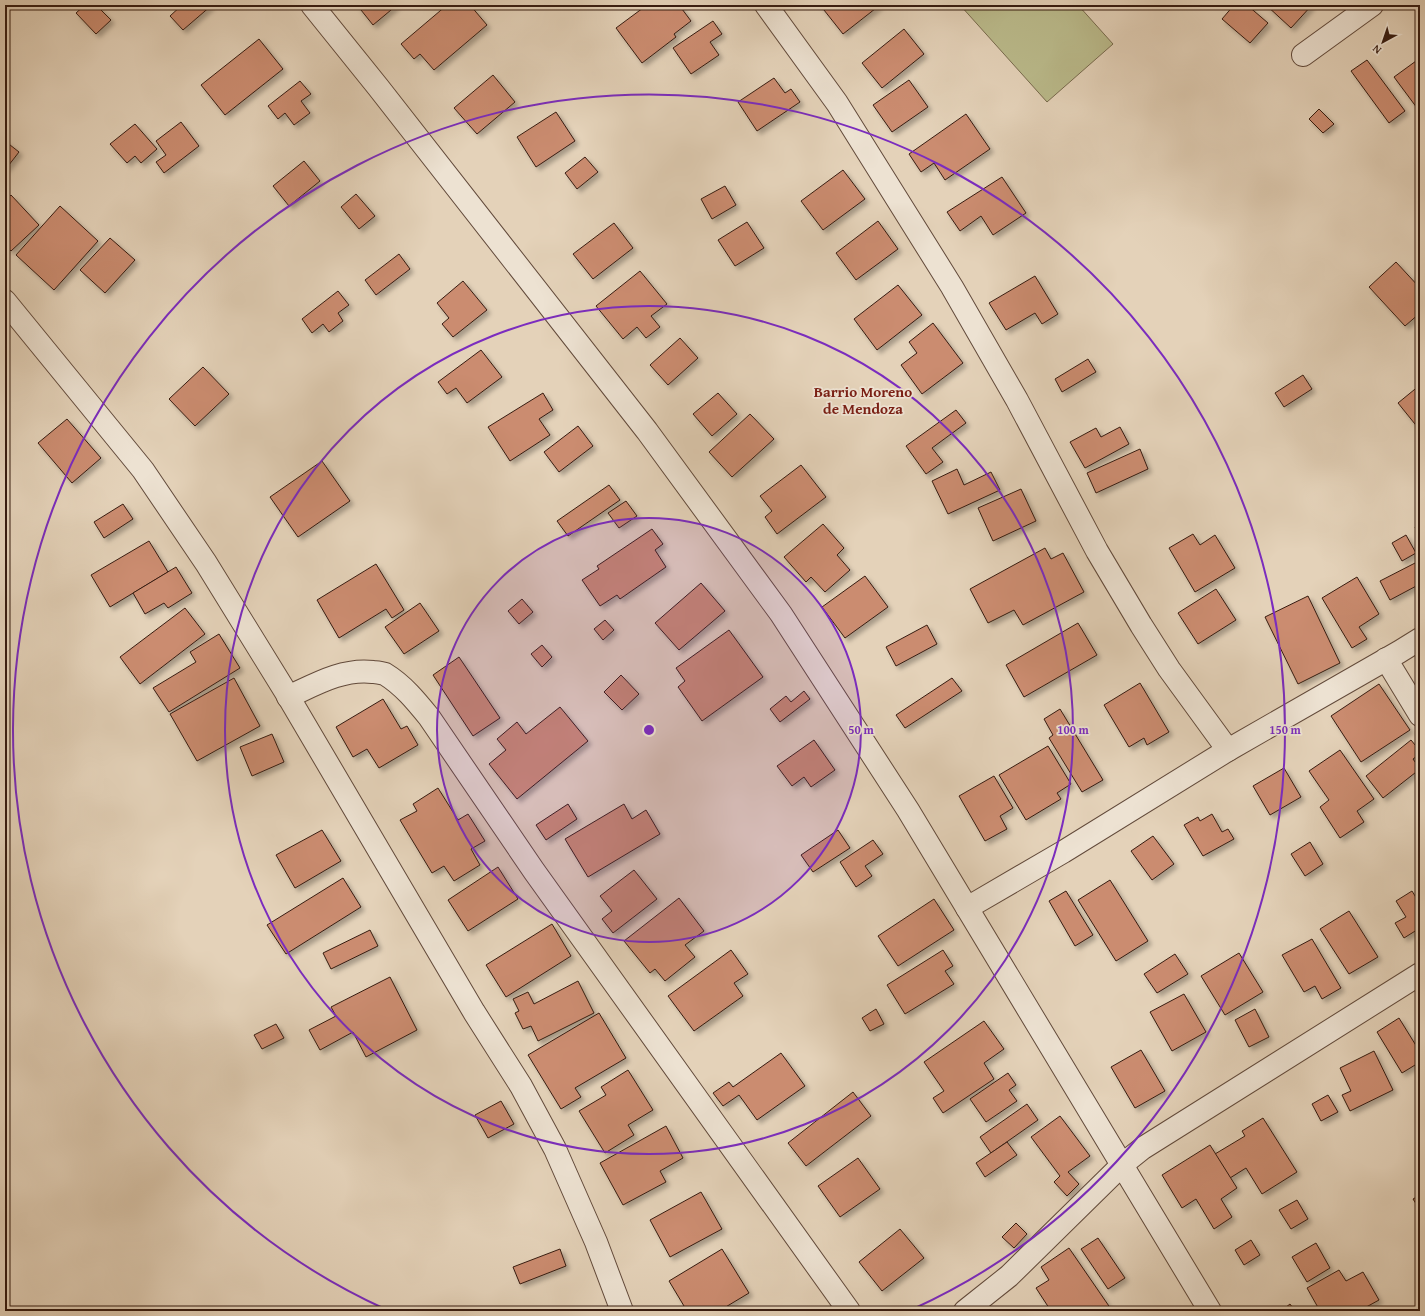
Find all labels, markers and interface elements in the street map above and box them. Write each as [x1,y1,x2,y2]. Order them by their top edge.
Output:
north arrow [1363,22,1403,62]
text: N [1368,41,1385,58]
district label: Barrio Moreno de Mendoza [814,381,912,419]
text: 50 m [848,721,874,738]
text: 100 m [1057,721,1090,738]
text: 150 m [1269,721,1302,738]
centre of rings [642,723,656,737]

